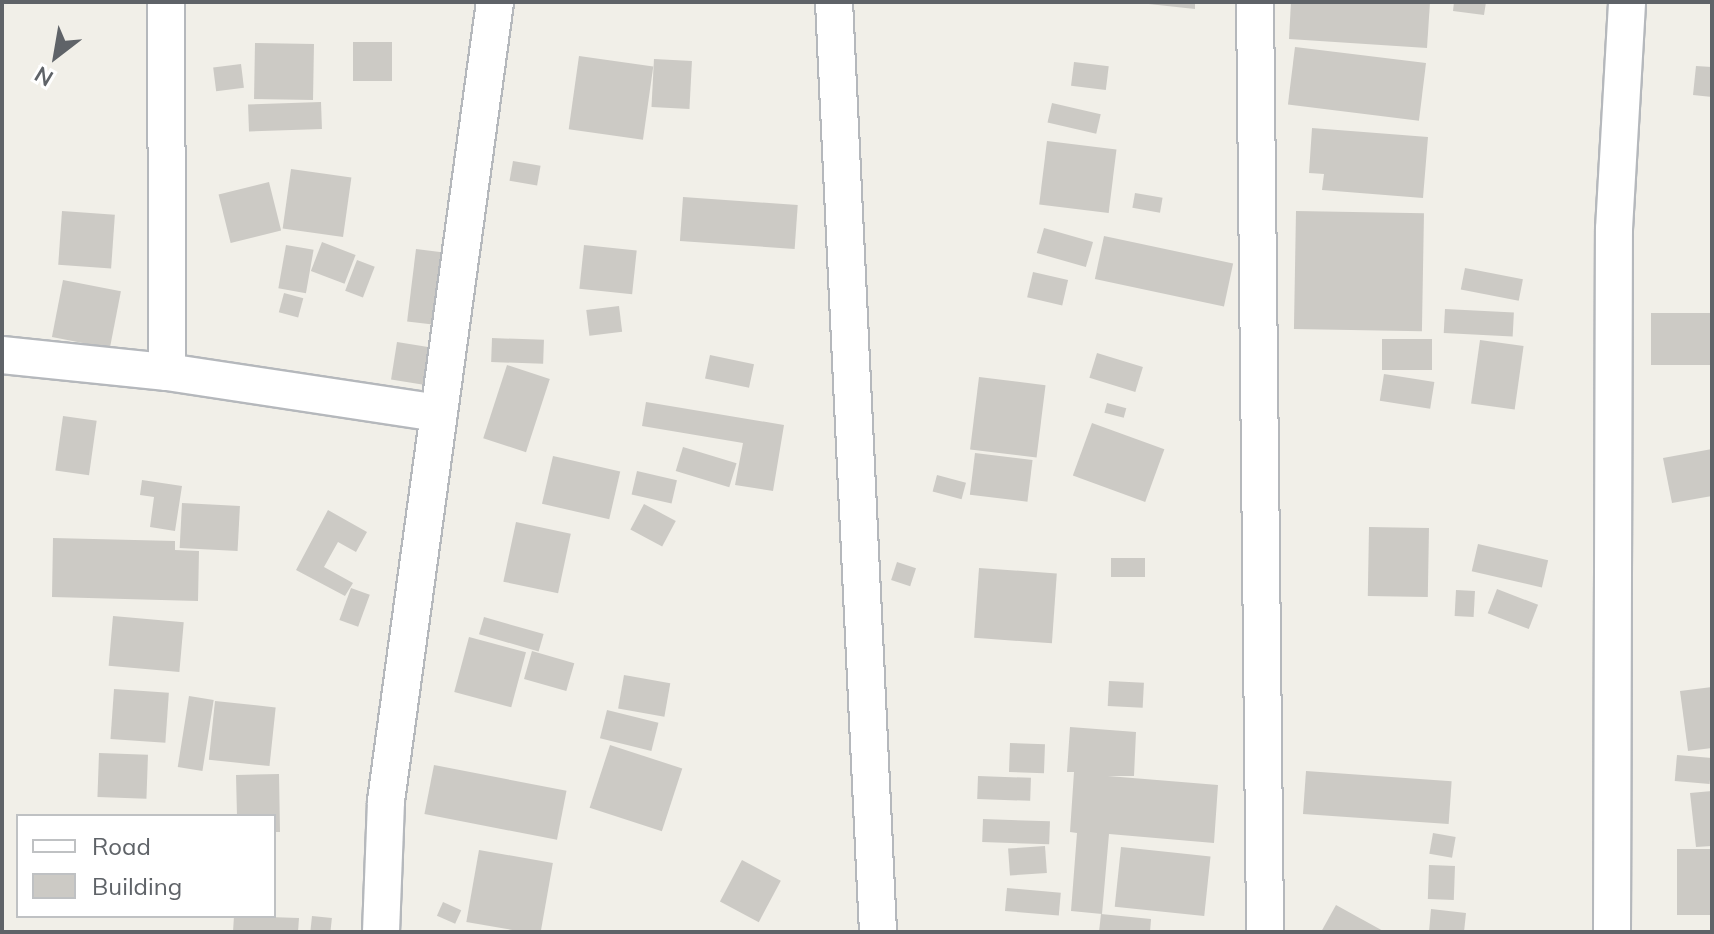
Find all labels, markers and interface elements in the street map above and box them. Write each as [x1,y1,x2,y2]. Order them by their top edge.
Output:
north arrow [16,16,96,96]
text: N [29,60,58,93]
legend [16,814,276,918]
text: Road [92,831,151,861]
text: Building [92,871,182,901]

